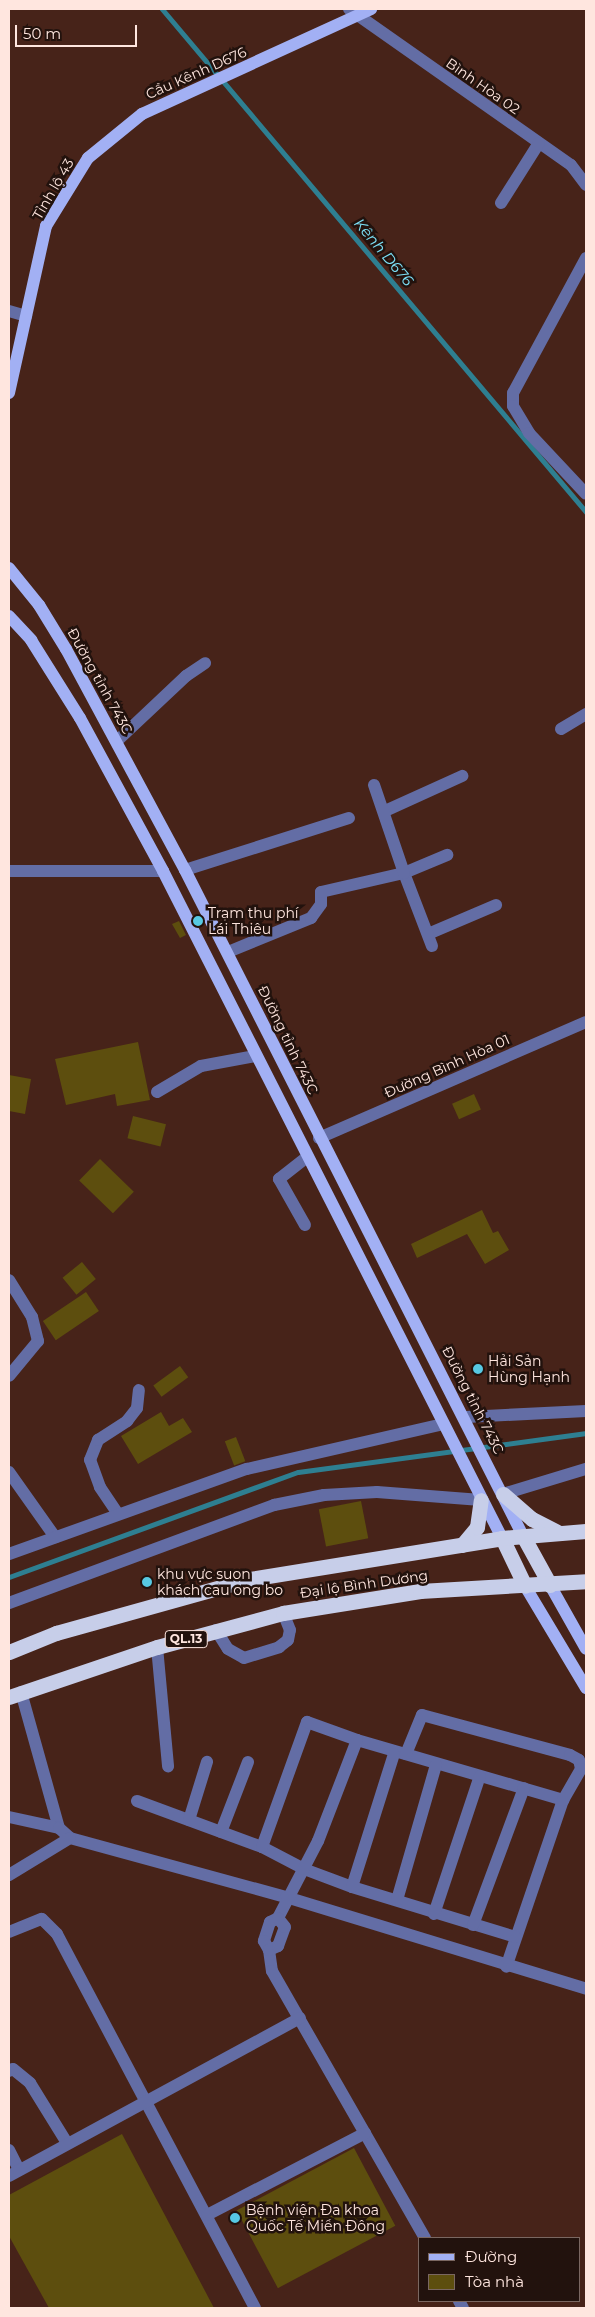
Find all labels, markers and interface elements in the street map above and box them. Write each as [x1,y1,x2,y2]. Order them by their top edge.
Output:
scale bar [18,15,140,47]
text: 50 m [23,24,61,43]
street label: Cầu Kênh D676 [143,43,249,103]
street label: Bình Hòa 02 [443,54,523,118]
street label: Tỉnh lộ 43 [29,156,77,222]
water label: Kênh D676 [351,215,417,289]
street label: Đường tỉnh 743C [64,625,136,737]
place label: Trạm thu phí Lái Thiêu [208,905,299,938]
marker: Trạm thu phí Lái Thiêu [192,915,204,927]
street label: Đường tỉnh 743C [254,983,322,1097]
street label: Đường Bình Hòa 01 [382,1031,512,1101]
street label: Đường tỉnh 743C [439,1343,507,1457]
place label: Hải Sản Hùng Hạnh [488,1353,570,1385]
marker: Hải Sản Hùng Hạnh [472,1363,484,1375]
place label: khu vực suon khách cau ong bo [157,1566,283,1598]
street label: Đại lộ Bình Dương [299,1567,429,1601]
marker: khu vực suon khách cau ong bo [141,1576,153,1588]
road number: QL.13 [165,1630,207,1648]
place label: Bệnh viện Đa khoa Quốc Tế Miền Đông [246,2202,385,2234]
marker: Bệnh viện Đa khoa Quốc Tế Miền Đông [228,2211,242,2225]
legend [418,2237,580,2302]
text: Đường [465,2247,517,2266]
text: Tòa nhà [465,2272,524,2291]

